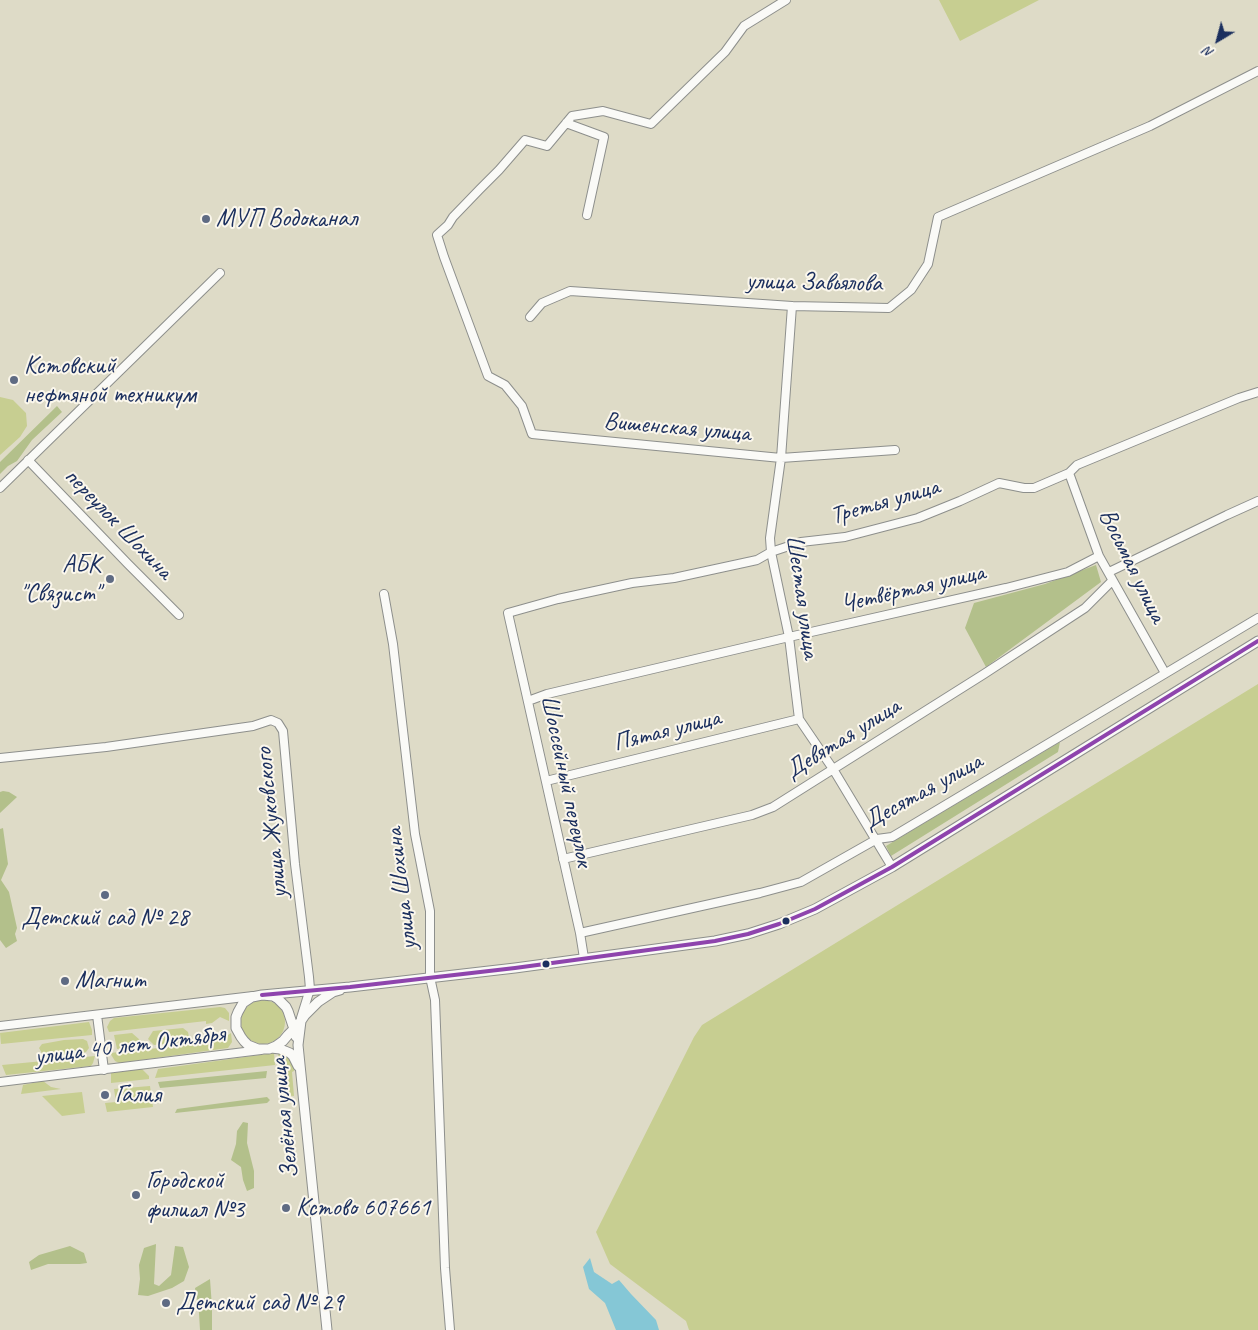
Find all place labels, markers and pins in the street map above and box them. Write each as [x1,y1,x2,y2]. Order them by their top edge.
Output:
place label: МУП Водоканал [216,204,357,234]
marker: МУП Водоканал [200,213,212,225]
place label: Кстовский нефтяной техникум [24,351,196,410]
marker: Кстовский нефтяной техникум [8,374,20,386]
place label: АБК "Связист" [20,550,100,609]
marker: АБК "Связист" [104,573,116,585]
marker: Детский сад № 28 [99,889,111,901]
place label: Детский сад № 28 [21,903,189,933]
unlabelled marker [781,916,791,926]
unlabelled marker [541,959,551,969]
place label: Магнит [75,966,146,996]
marker: Магнит [59,975,71,987]
place label: Галия [115,1080,161,1110]
marker: Галия [99,1089,111,1101]
place label: Городской филиал №3 [146,1166,244,1225]
marker: Городской филиал №3 [130,1189,142,1201]
place label: Кстово 607661 [296,1193,430,1223]
marker: Кстово 607661 [280,1202,292,1214]
place label: Детский сад № 29 [176,1288,343,1318]
marker: Детский сад № 29 [160,1297,172,1309]

